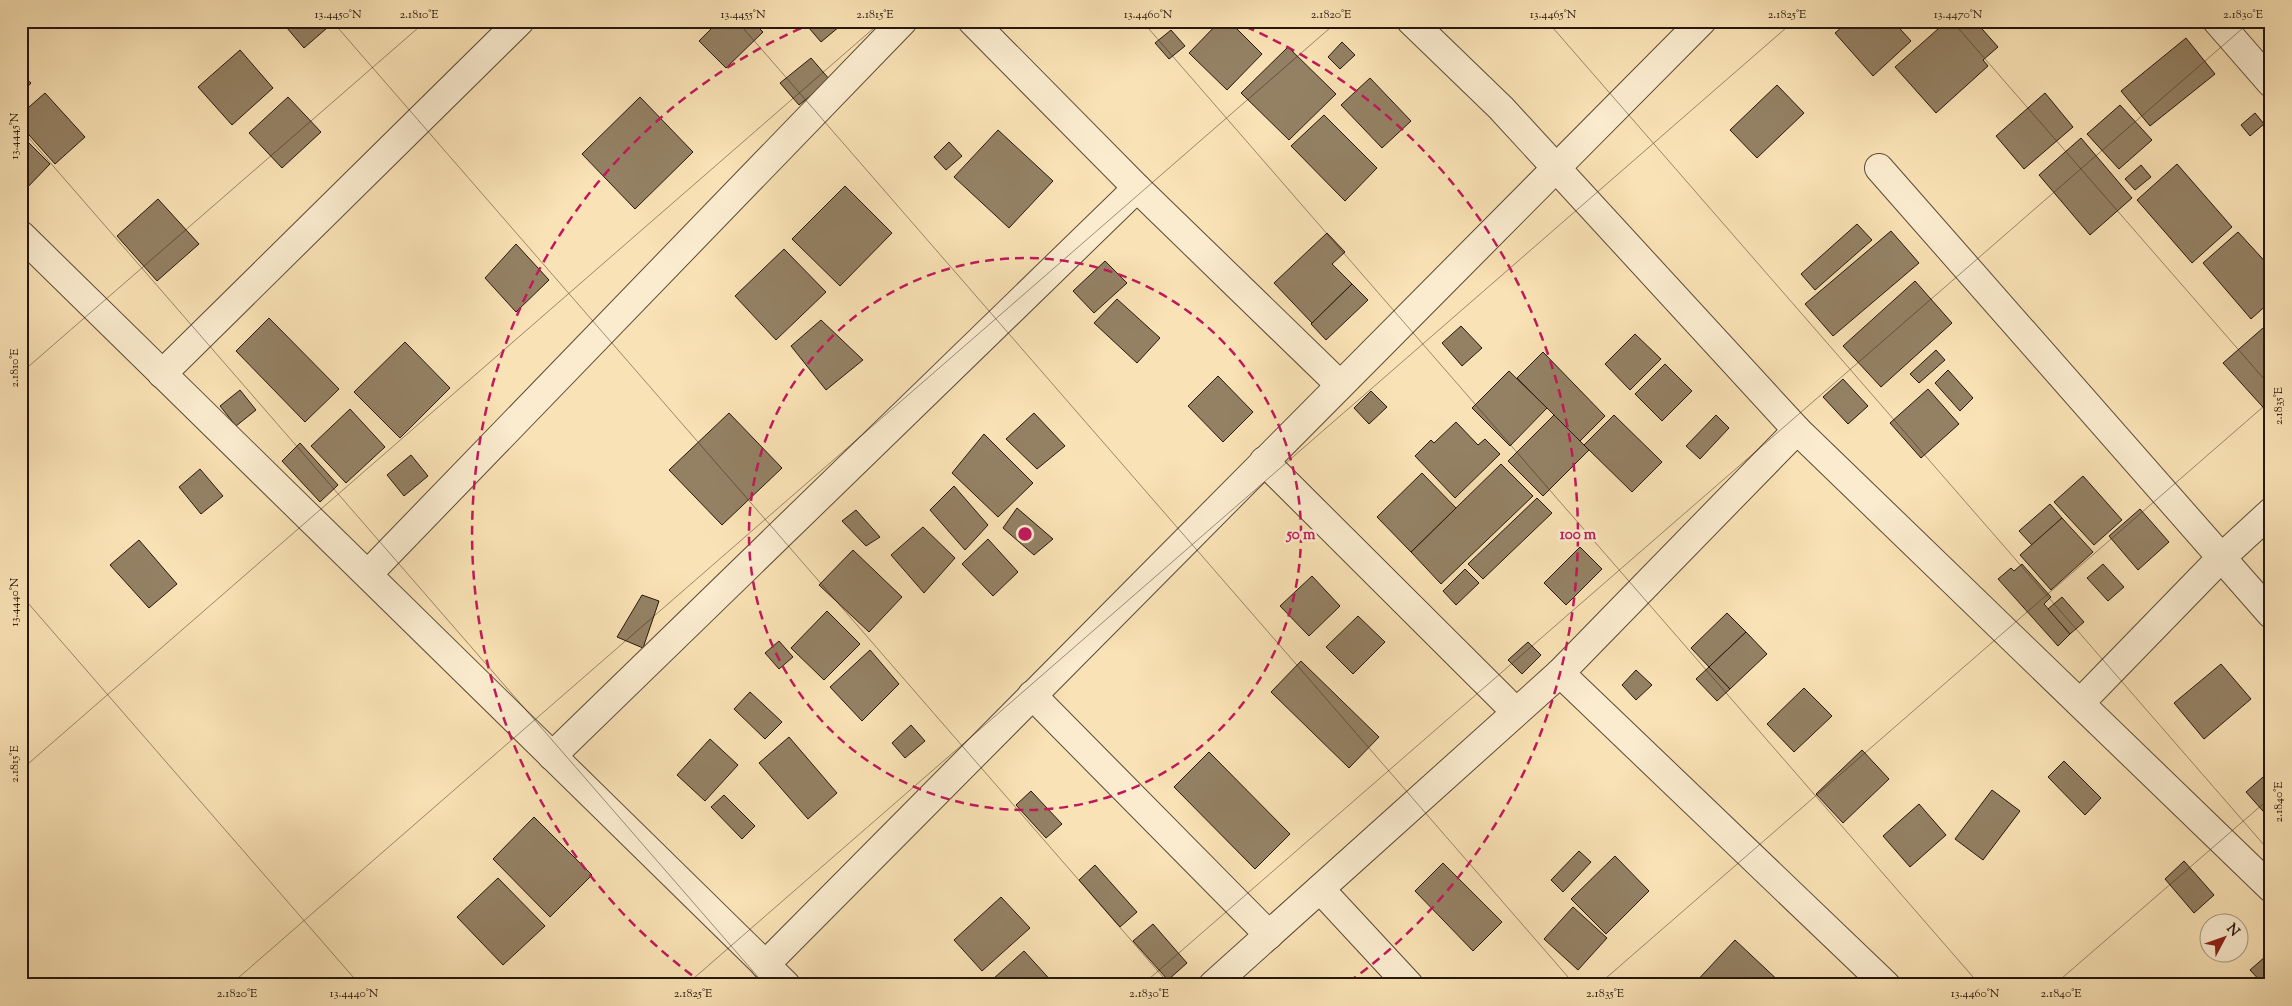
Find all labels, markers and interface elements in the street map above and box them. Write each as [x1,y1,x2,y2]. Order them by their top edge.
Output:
text: 13.4450°N [315,6,362,24]
text: 2.1810°E [399,6,439,24]
text: 13.4455°N [720,6,766,24]
text: 2.1815°E [856,6,894,24]
text: 13.4460°N [1124,6,1173,24]
text: 2.1820°E [1311,6,1352,24]
text: 13.4465°N [1530,6,1577,24]
text: 2.1825°E [1768,6,1807,24]
text: 13.4470°N [1934,6,1983,24]
text: 2.1830°E [2223,6,2264,24]
text: 13.4445°N [6,112,24,159]
text: 2.1810°E [6,348,24,388]
text: 2.1835°E [2270,386,2288,425]
centre of rings [1016,525,1034,543]
text: 50 m [1286,525,1316,546]
text: 100 m [1560,525,1597,546]
text: 13.4440°N [6,577,24,626]
text: 2.1815°E [6,745,24,783]
text: 2.1840°E [2270,781,2288,823]
north arrow [2200,914,2250,964]
text: N [2221,920,2244,942]
text: 2.1820°E [217,985,258,1003]
text: 13.4440°N [330,985,379,1003]
text: 2.1825°E [674,985,713,1003]
text: 2.1830°E [1129,985,1170,1003]
text: 2.1835°E [1586,985,1625,1003]
text: 13.4460°N [1951,985,2000,1003]
text: 2.1840°E [2040,985,2082,1003]

